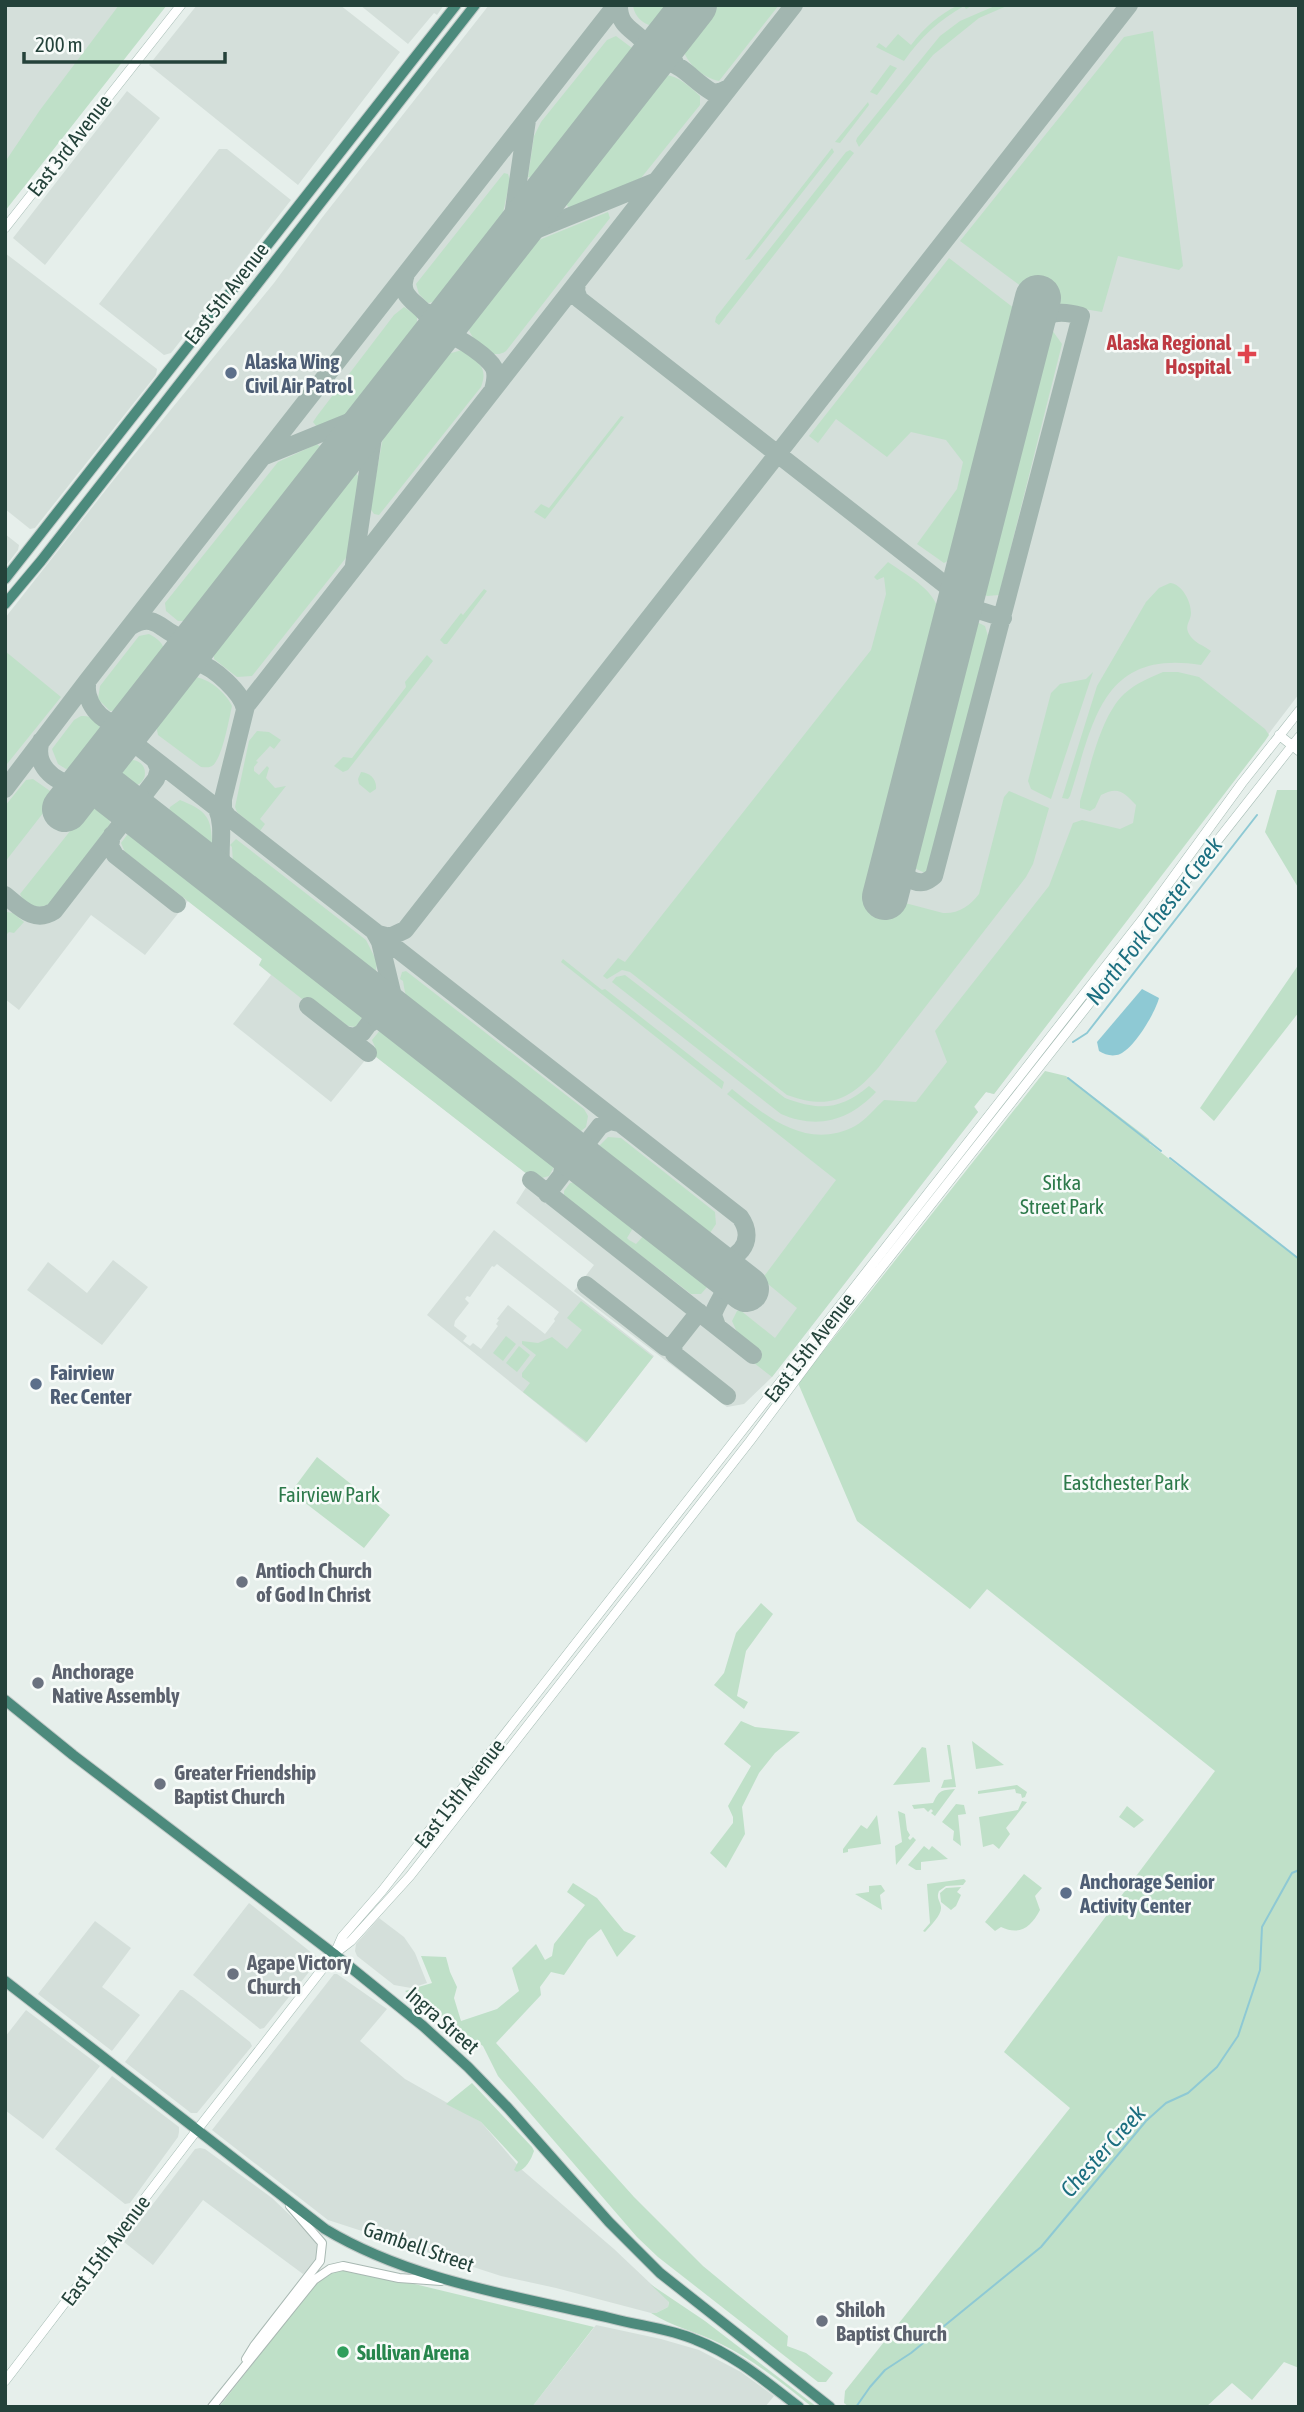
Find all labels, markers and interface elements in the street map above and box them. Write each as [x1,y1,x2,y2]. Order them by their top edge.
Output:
scale bar [24,21,226,65]
text: 200 m [35,32,83,56]
street label: East 3rd Avenue [22,90,116,200]
street label: East 5th Avenue [179,237,273,349]
place label: Alaska Regional Hospital [1106,330,1231,378]
marker: Alaska Regional Hospital [1237,344,1257,364]
place label: Alaska Wing Civil Air Patrol [244,349,353,397]
marker: Alaska Wing Civil Air Patrol [223,365,239,381]
water label: North Fork Chester Creek [1081,831,1228,1010]
park label: Sitka Street Park [1020,1170,1104,1218]
street label: East 15th Avenue [759,1288,859,1406]
place label: Fairview Rec Center [50,1360,132,1408]
marker: Fairview Rec Center [28,1376,44,1392]
park label: Eastchester Park [1063,1470,1189,1494]
park label: Fairview Park [278,1482,380,1506]
place label: Antioch Church of God In Christ [255,1558,372,1606]
marker: Antioch Church of God In Christ [234,1574,250,1590]
place label: Anchorage Native Assembly [51,1659,180,1707]
marker: Anchorage Native Assembly [30,1675,46,1691]
street label: East 15th Avenue [409,1734,509,1852]
place label: Greater Friendship Baptist Church [174,1760,316,1808]
marker: Greater Friendship Baptist Church [152,1776,168,1792]
place label: Anchorage Senior Activity Center [1079,1869,1215,1917]
marker: Anchorage Senior Activity Center [1058,1885,1074,1901]
place label: Agape Victory Church [246,1950,352,1998]
marker: Agape Victory Church [225,1966,241,1982]
street label: Ingra Street [402,1982,484,2058]
water label: Chester Creek [1055,2099,1151,2202]
street label: East 15th Avenue [56,2190,154,2310]
street label: Gambell Street [360,2216,478,2276]
place label: Shiloh Baptist Church [836,2297,947,2345]
marker: Shiloh Baptist Church [814,2313,830,2329]
place label: Sullivan Arena [357,2340,469,2364]
marker: Sullivan Arena [335,2344,351,2360]

